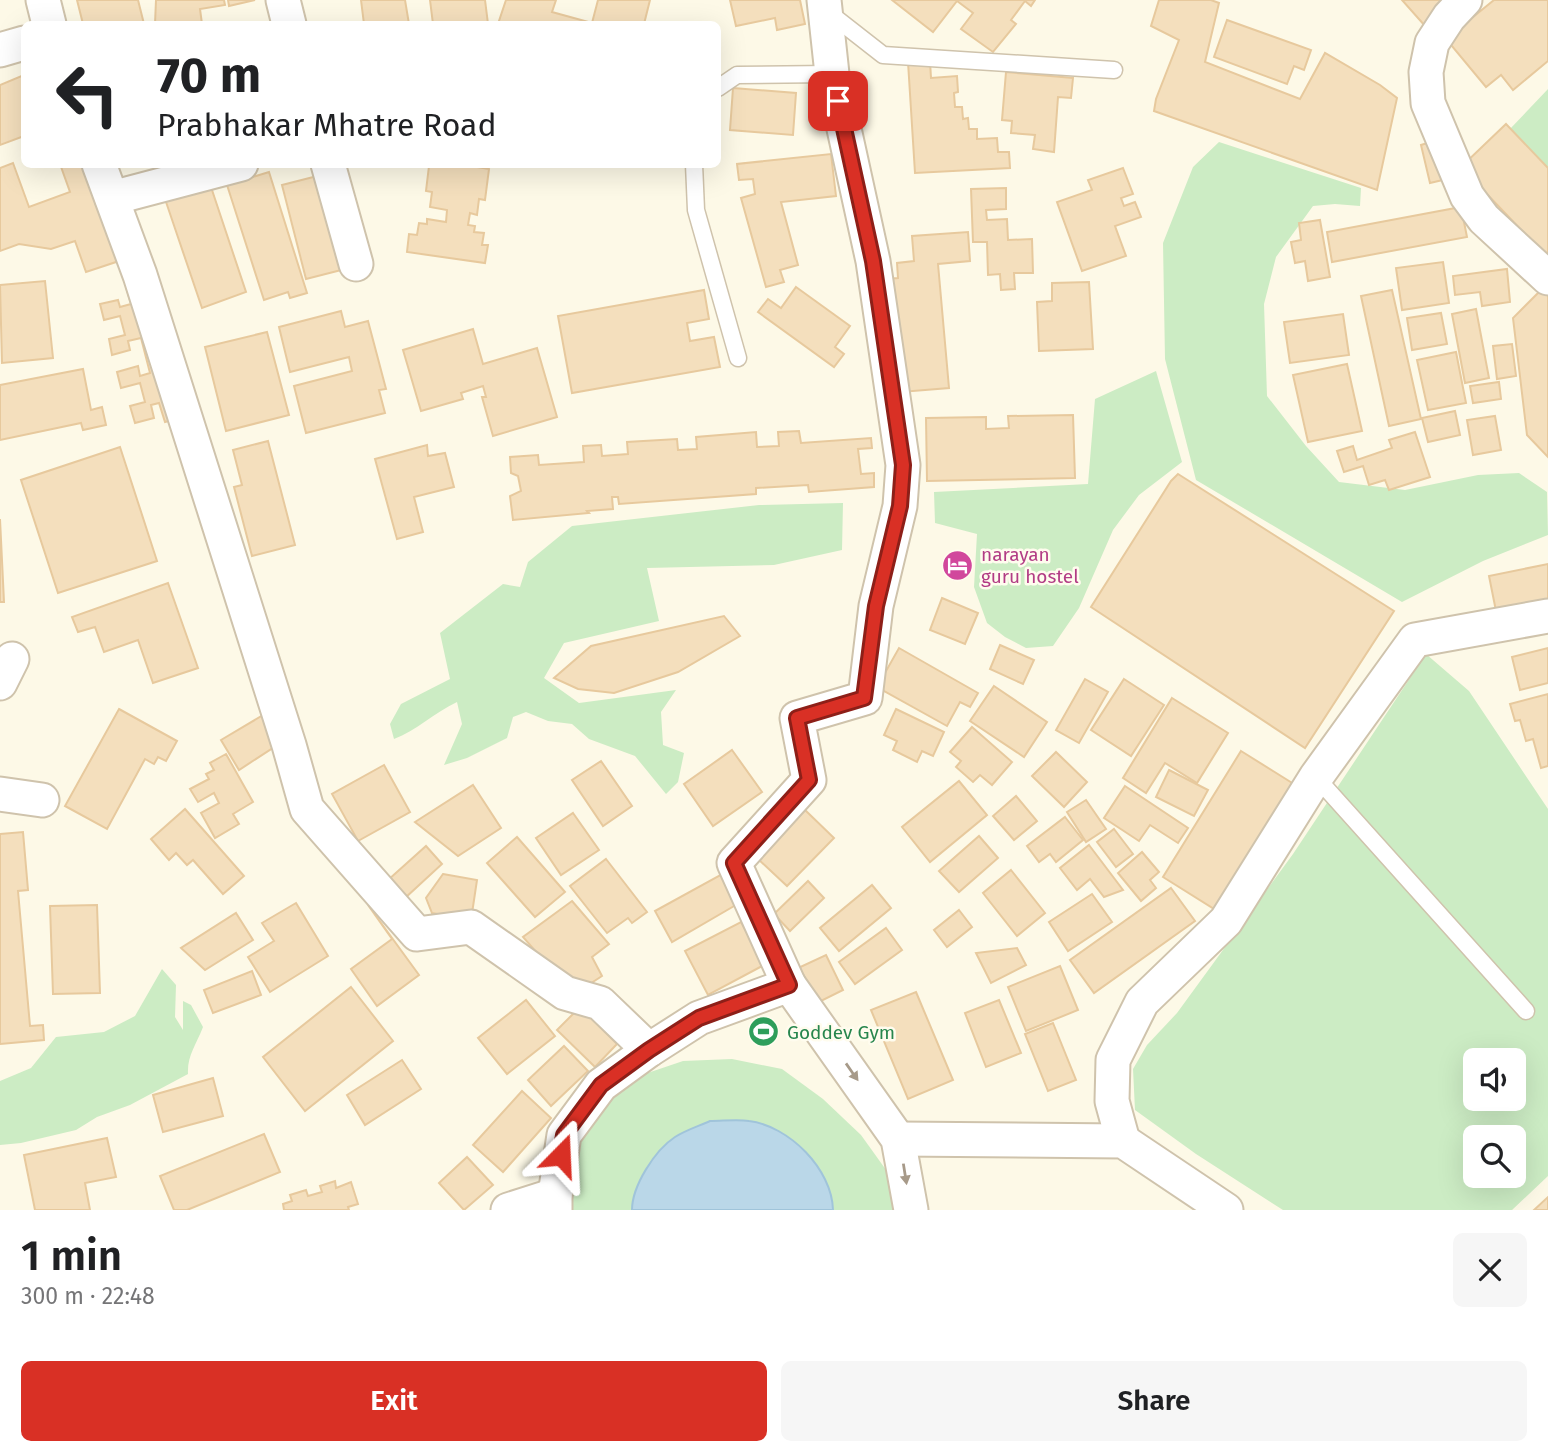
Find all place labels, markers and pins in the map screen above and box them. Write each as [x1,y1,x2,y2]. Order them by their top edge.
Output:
pin [808,71,868,131]
place label: narayan guru hostel [981,543,1079,588]
hotel icon: narayan guru hostel [941,548,975,582]
sports icon: Goddev Gym [747,1015,781,1049]
place label: Goddev Gym [787,1021,895,1044]

